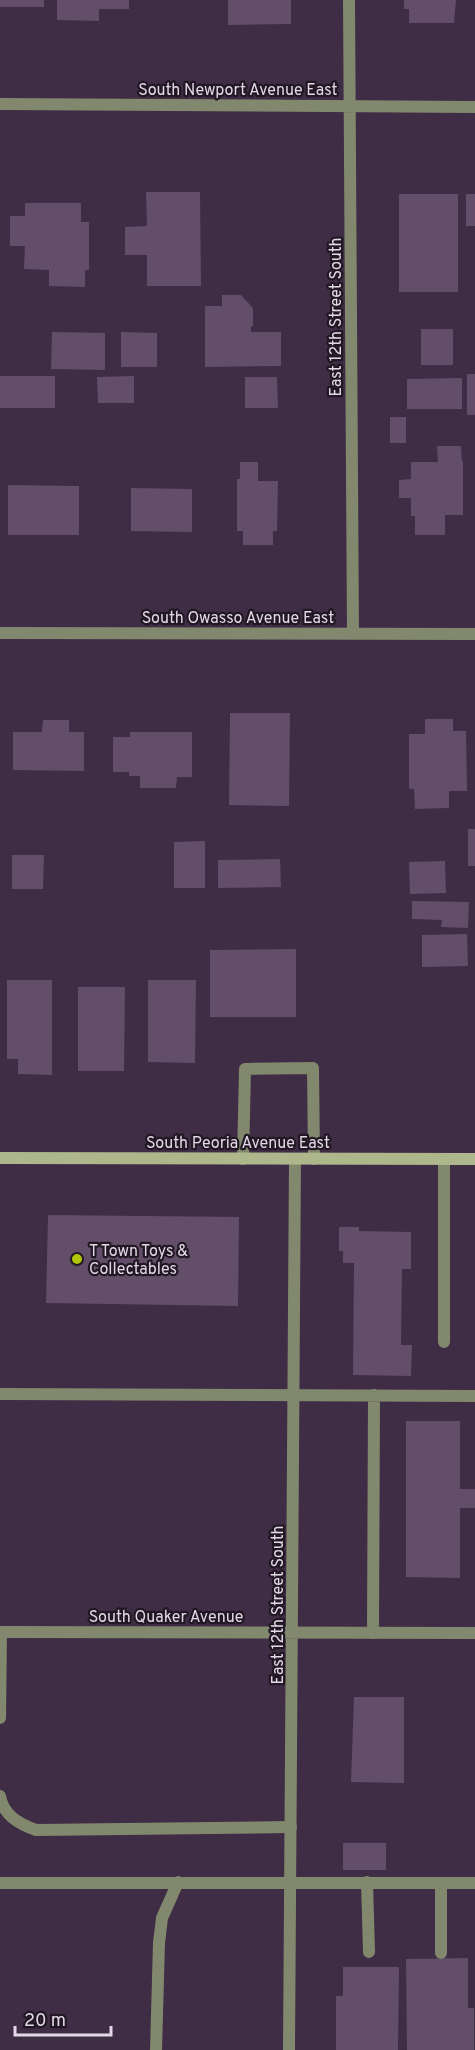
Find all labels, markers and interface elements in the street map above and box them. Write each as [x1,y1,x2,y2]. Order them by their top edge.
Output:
street label: South Newport Avenue East [138,81,338,101]
street label: East 12th Street South [327,237,347,397]
street label: South Owasso Avenue East [142,609,334,629]
street label: South Peoria Avenue East [146,1134,330,1154]
place label: T Town Toys & Collectables [89,1242,188,1280]
marker: T Town Toys & Collectables [70,1252,84,1266]
street label: East 12th Street South [269,1525,289,1685]
street label: South Quaker Avenue [89,1608,243,1628]
scale bar [15,1999,111,2037]
text: 20 m [24,2010,66,2033]

